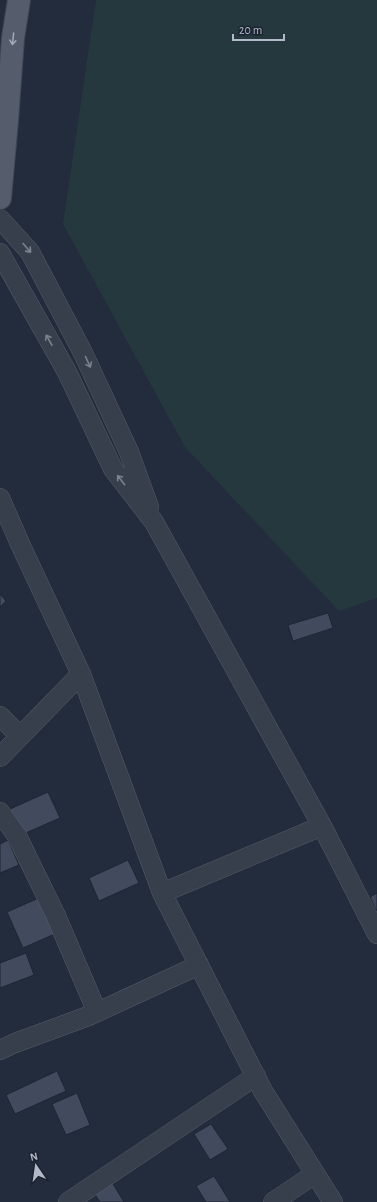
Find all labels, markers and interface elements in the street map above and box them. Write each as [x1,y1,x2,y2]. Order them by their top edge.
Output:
scale bar [233,16,284,42]
text: 20 m [239,24,262,36]
one-way arrow [9,32,17,45]
one-way arrow [22,243,31,253]
one-way arrow [45,334,52,346]
one-way arrow [84,356,92,368]
one-way arrow [117,474,125,485]
north arrow [16,1146,56,1186]
text: N [29,1151,39,1163]

